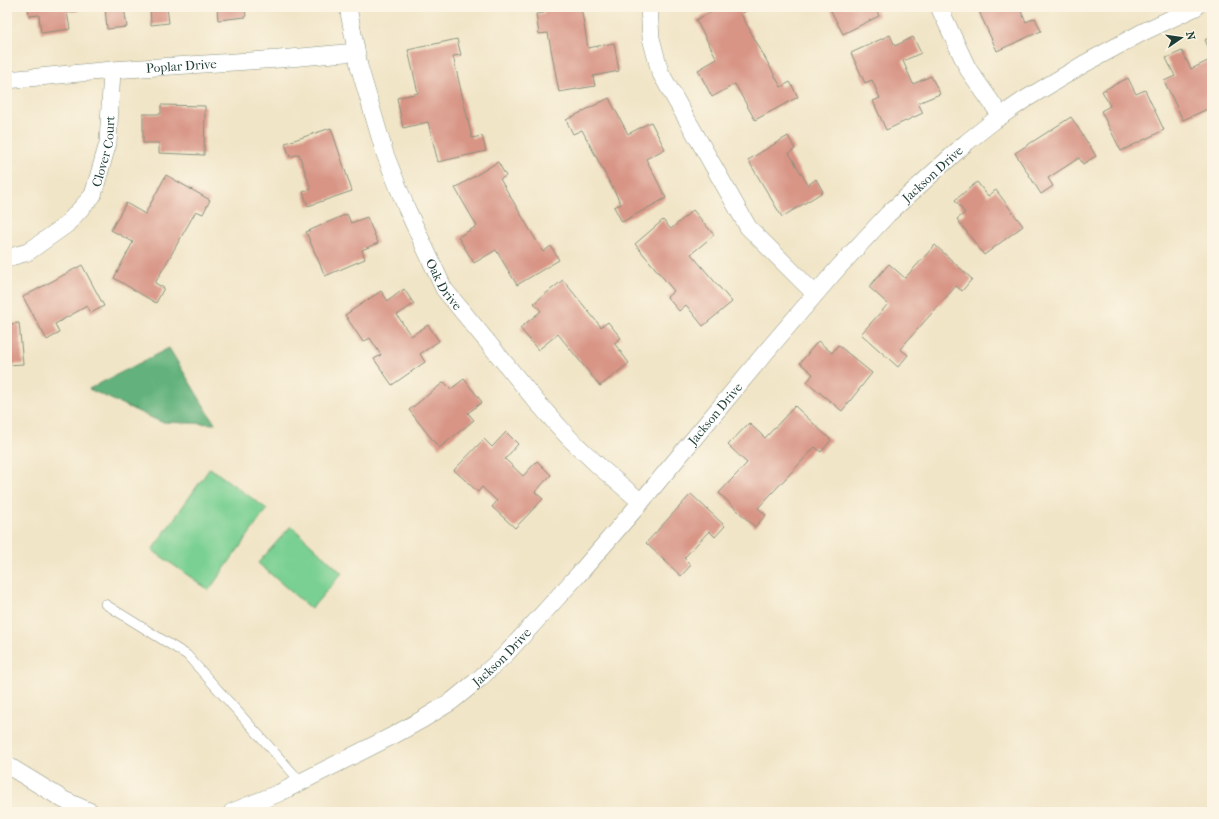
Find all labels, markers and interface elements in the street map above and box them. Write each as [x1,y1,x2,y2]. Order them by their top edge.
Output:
north arrow [1161,18,1201,58]
text: N [1183,30,1198,42]
street label: Poplar Drive [146,56,218,76]
street label: Clover Court [89,115,118,189]
street label: Jackson Drive [899,142,966,206]
street label: Oak Drive [423,256,465,314]
street label: Jackson Drive [684,379,746,449]
street label: Jackson Drive [469,625,534,690]

